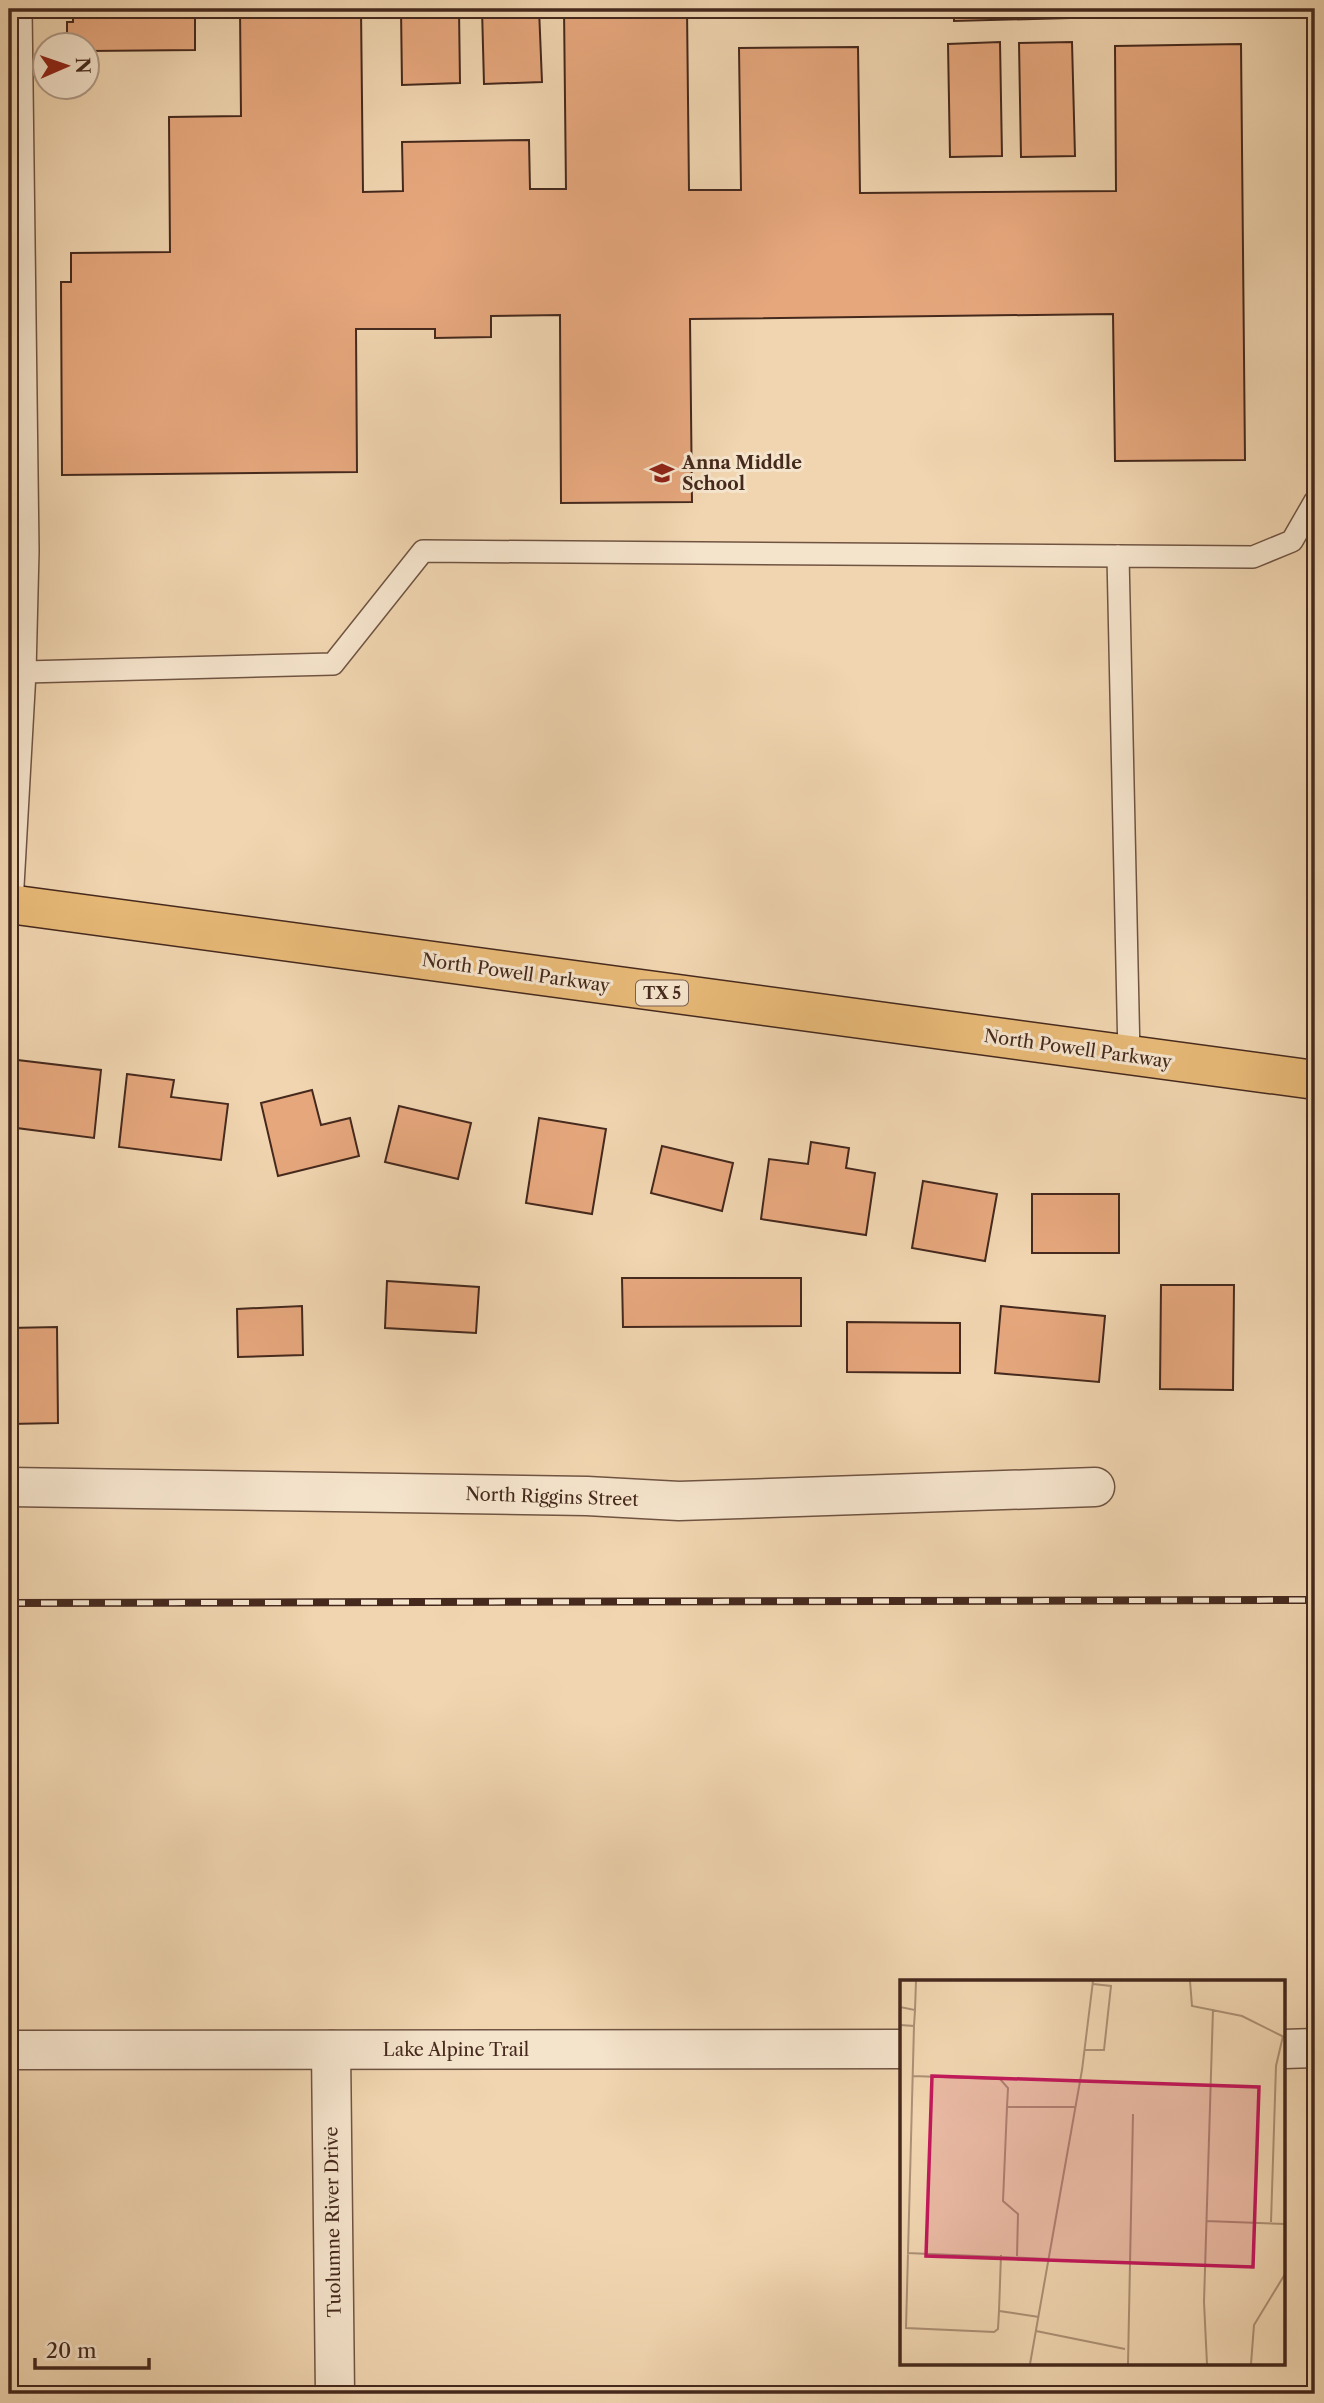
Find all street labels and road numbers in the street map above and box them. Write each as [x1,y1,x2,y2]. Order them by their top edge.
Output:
street label: North Powell Parkway [421,949,612,997]
road number: TX 5 [636,981,688,1006]
street label: North Powell Parkway [983,1025,1174,1073]
street label: North Riggins Street [465,1483,640,1511]
street label: Lake Alpine Trail [383,2039,529,2061]
street label: Tuolumne River Drive [320,2126,346,2318]

